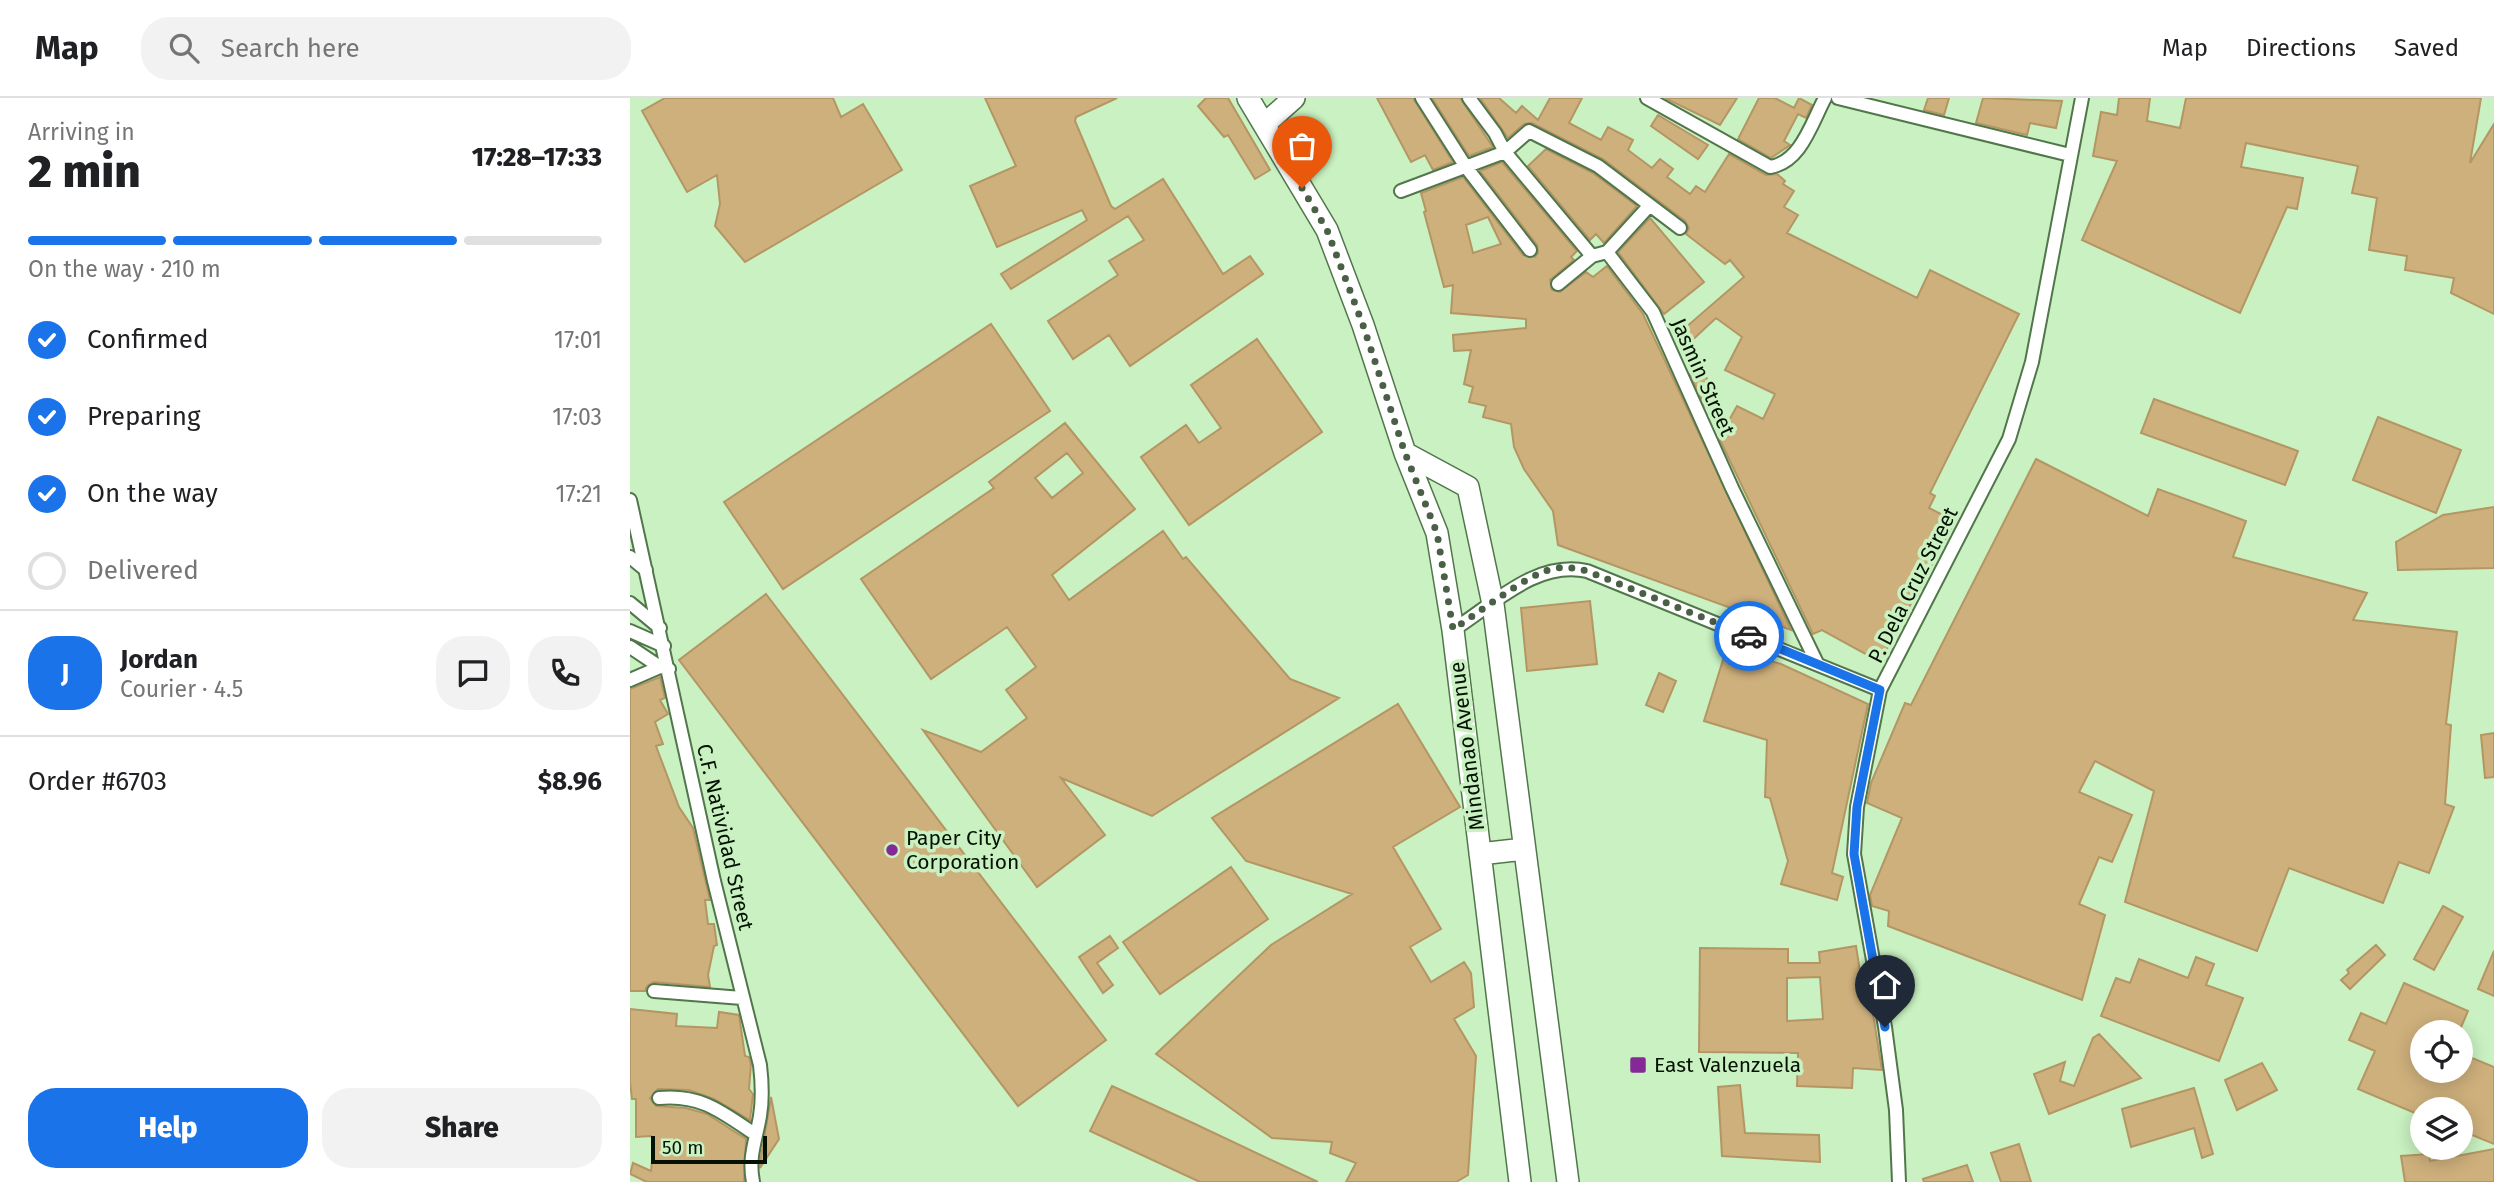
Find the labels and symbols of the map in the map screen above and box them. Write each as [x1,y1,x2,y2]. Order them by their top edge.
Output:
pin [1272,116,1332,188]
street label: Jasmin Street [1665,314,1741,440]
street label: P. Dela Cruz Street [1862,502,1964,667]
courier [1714,601,1784,671]
street label: Mindanao Avenue [1444,660,1490,832]
street label: C.F. Natividad Street [691,741,759,933]
place label: Paper City Corporation [906,825,1019,875]
marker: Paper City Corporation [884,842,900,858]
pin [1855,955,1915,1027]
place label: East Valenzuela [1654,1052,1801,1078]
marker: East Valenzuela [1628,1055,1648,1075]
scale bar [651,1133,766,1165]

